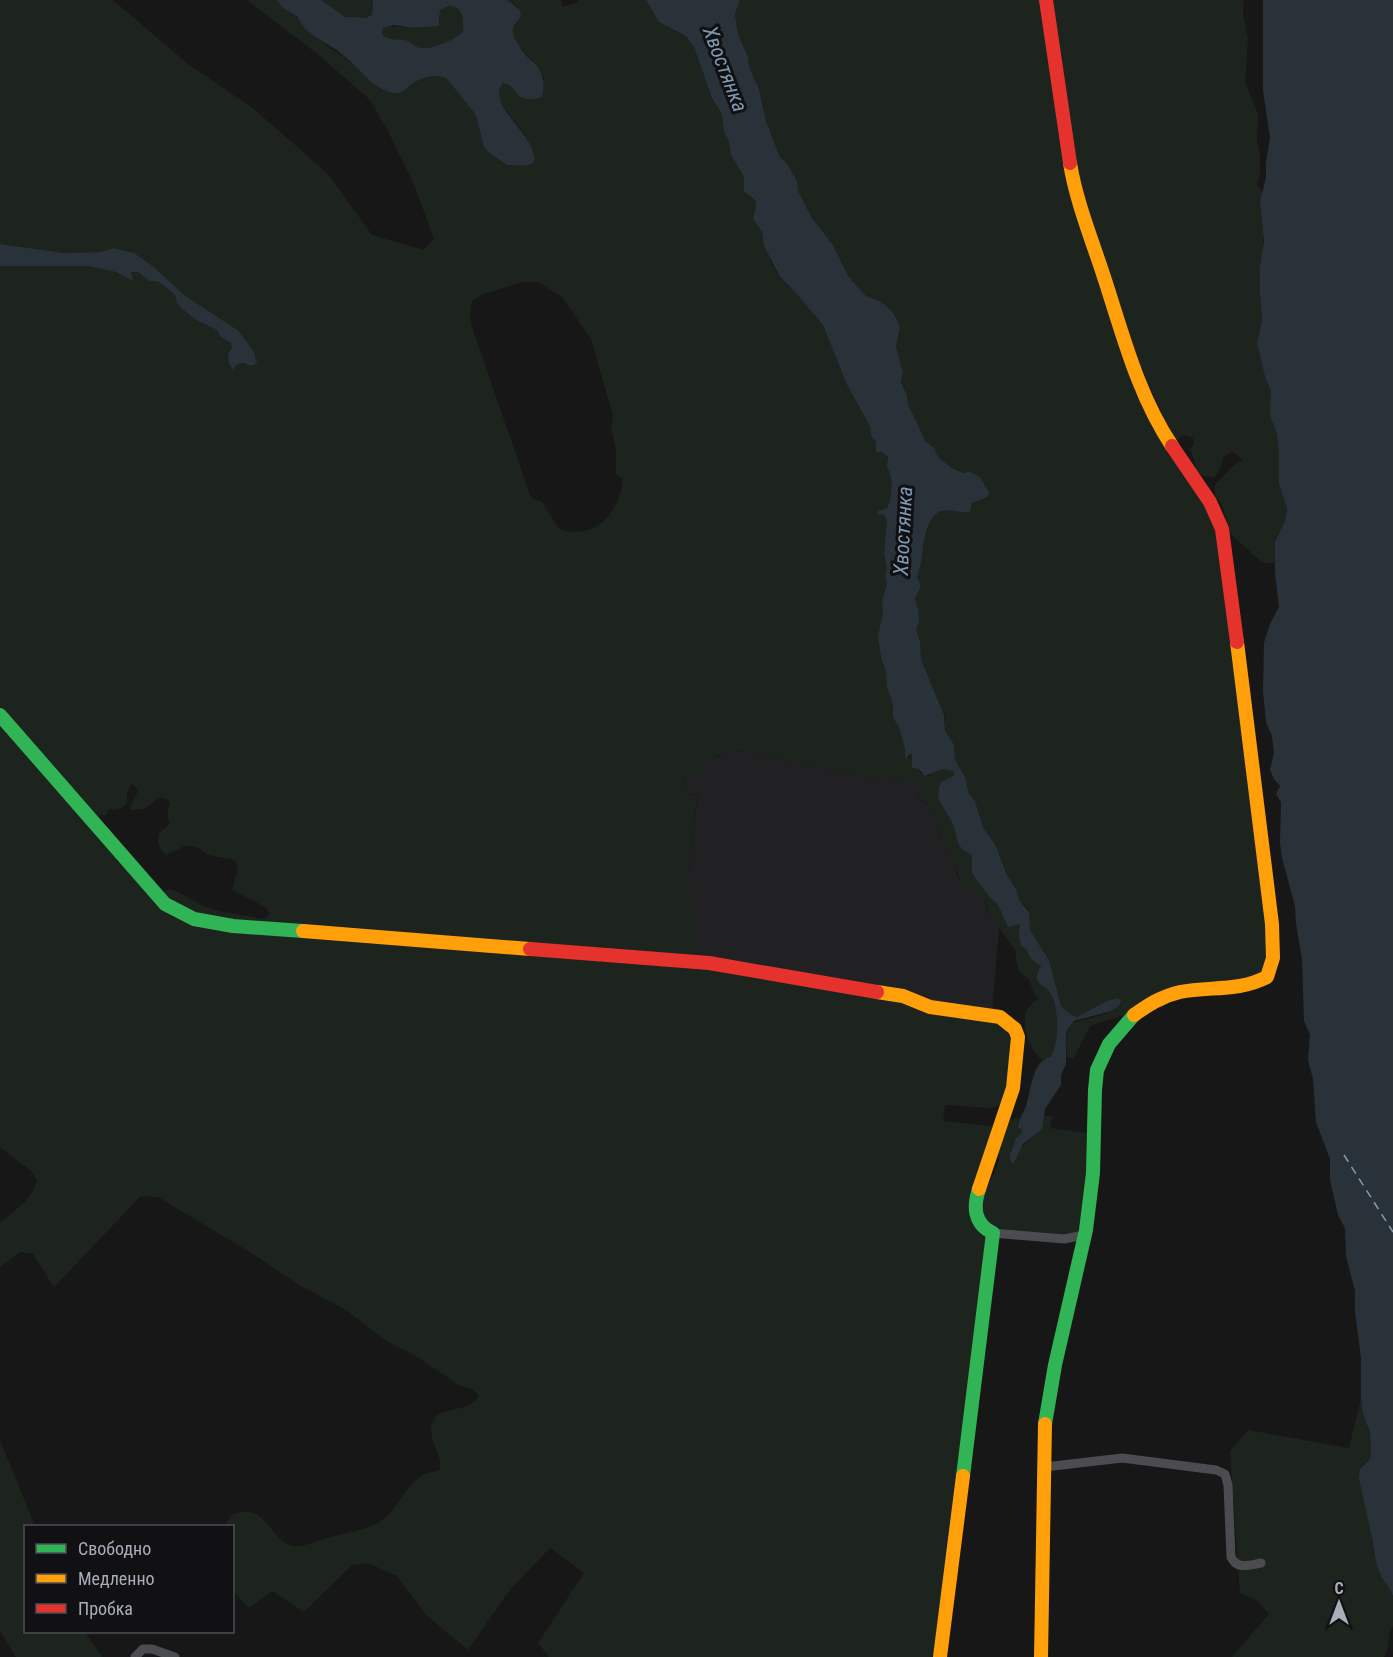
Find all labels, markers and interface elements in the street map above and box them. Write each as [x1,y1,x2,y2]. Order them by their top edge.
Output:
water label: Хвостянка [697,22,752,115]
water label: Хвостянка [889,486,917,577]
legend [24,1525,234,1633]
text: Свободно [78,1538,151,1559]
text: Медленно [78,1568,155,1589]
north arrow [1309,1573,1369,1633]
text: С [1334,1579,1344,1598]
text: Пробка [78,1598,133,1619]

